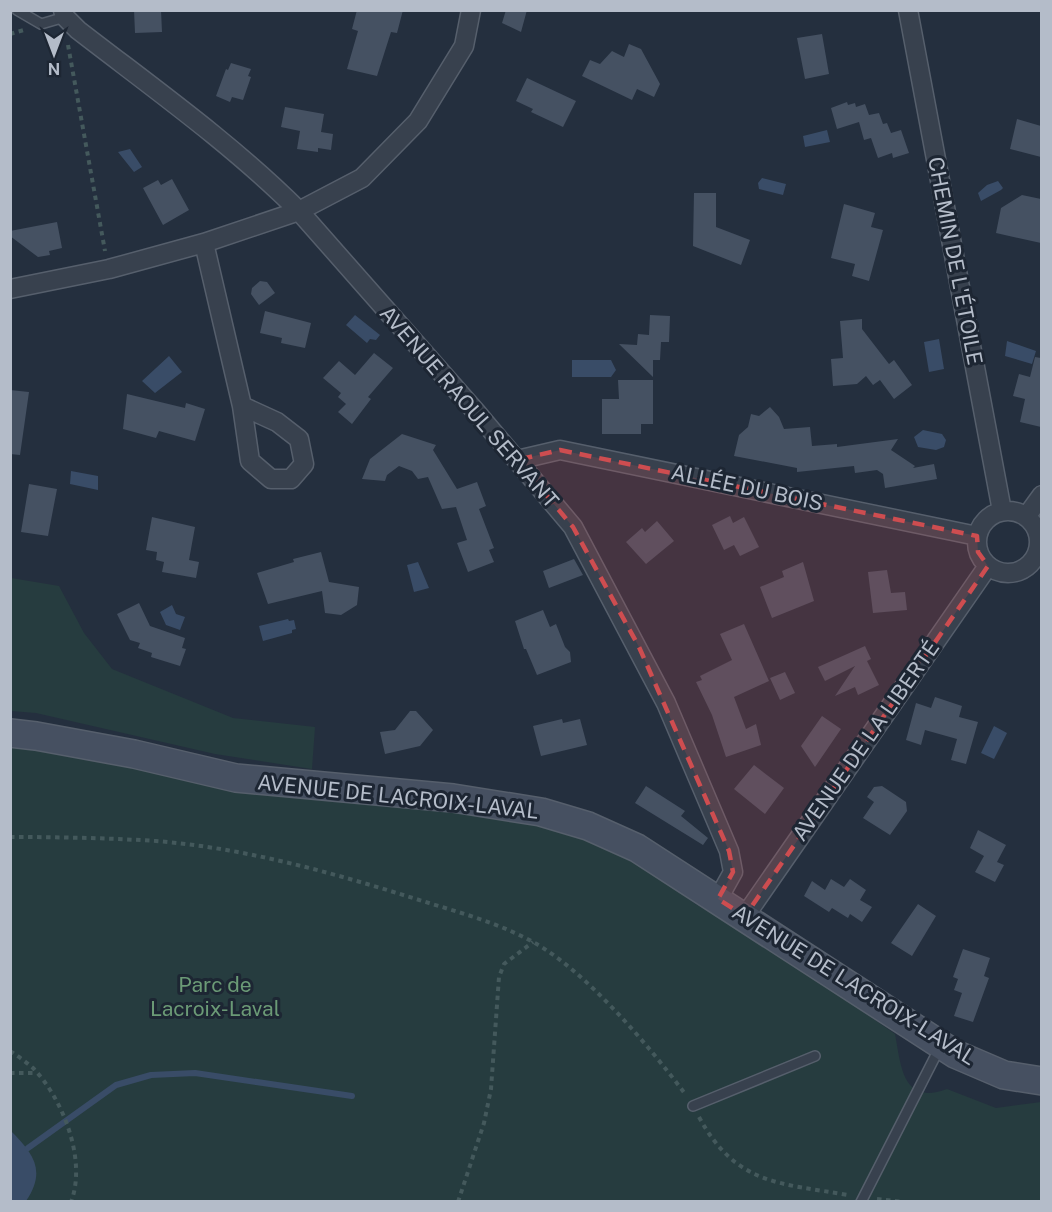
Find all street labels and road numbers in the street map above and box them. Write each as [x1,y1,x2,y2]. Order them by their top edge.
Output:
street label: CHEMIN DE L'ÉTOILE [923,155,988,367]
street label: AVENUE RAOUL SERVANT [375,301,564,513]
street label: ALLÉE DU BOIS [669,459,825,516]
street label: AVENUE DE LA LIBERTÉ [787,636,944,846]
street label: AVENUE DE LACROIX-LAVAL [256,769,540,824]
street label: AVENUE DE LACROIX-LAVAL [728,899,981,1070]

